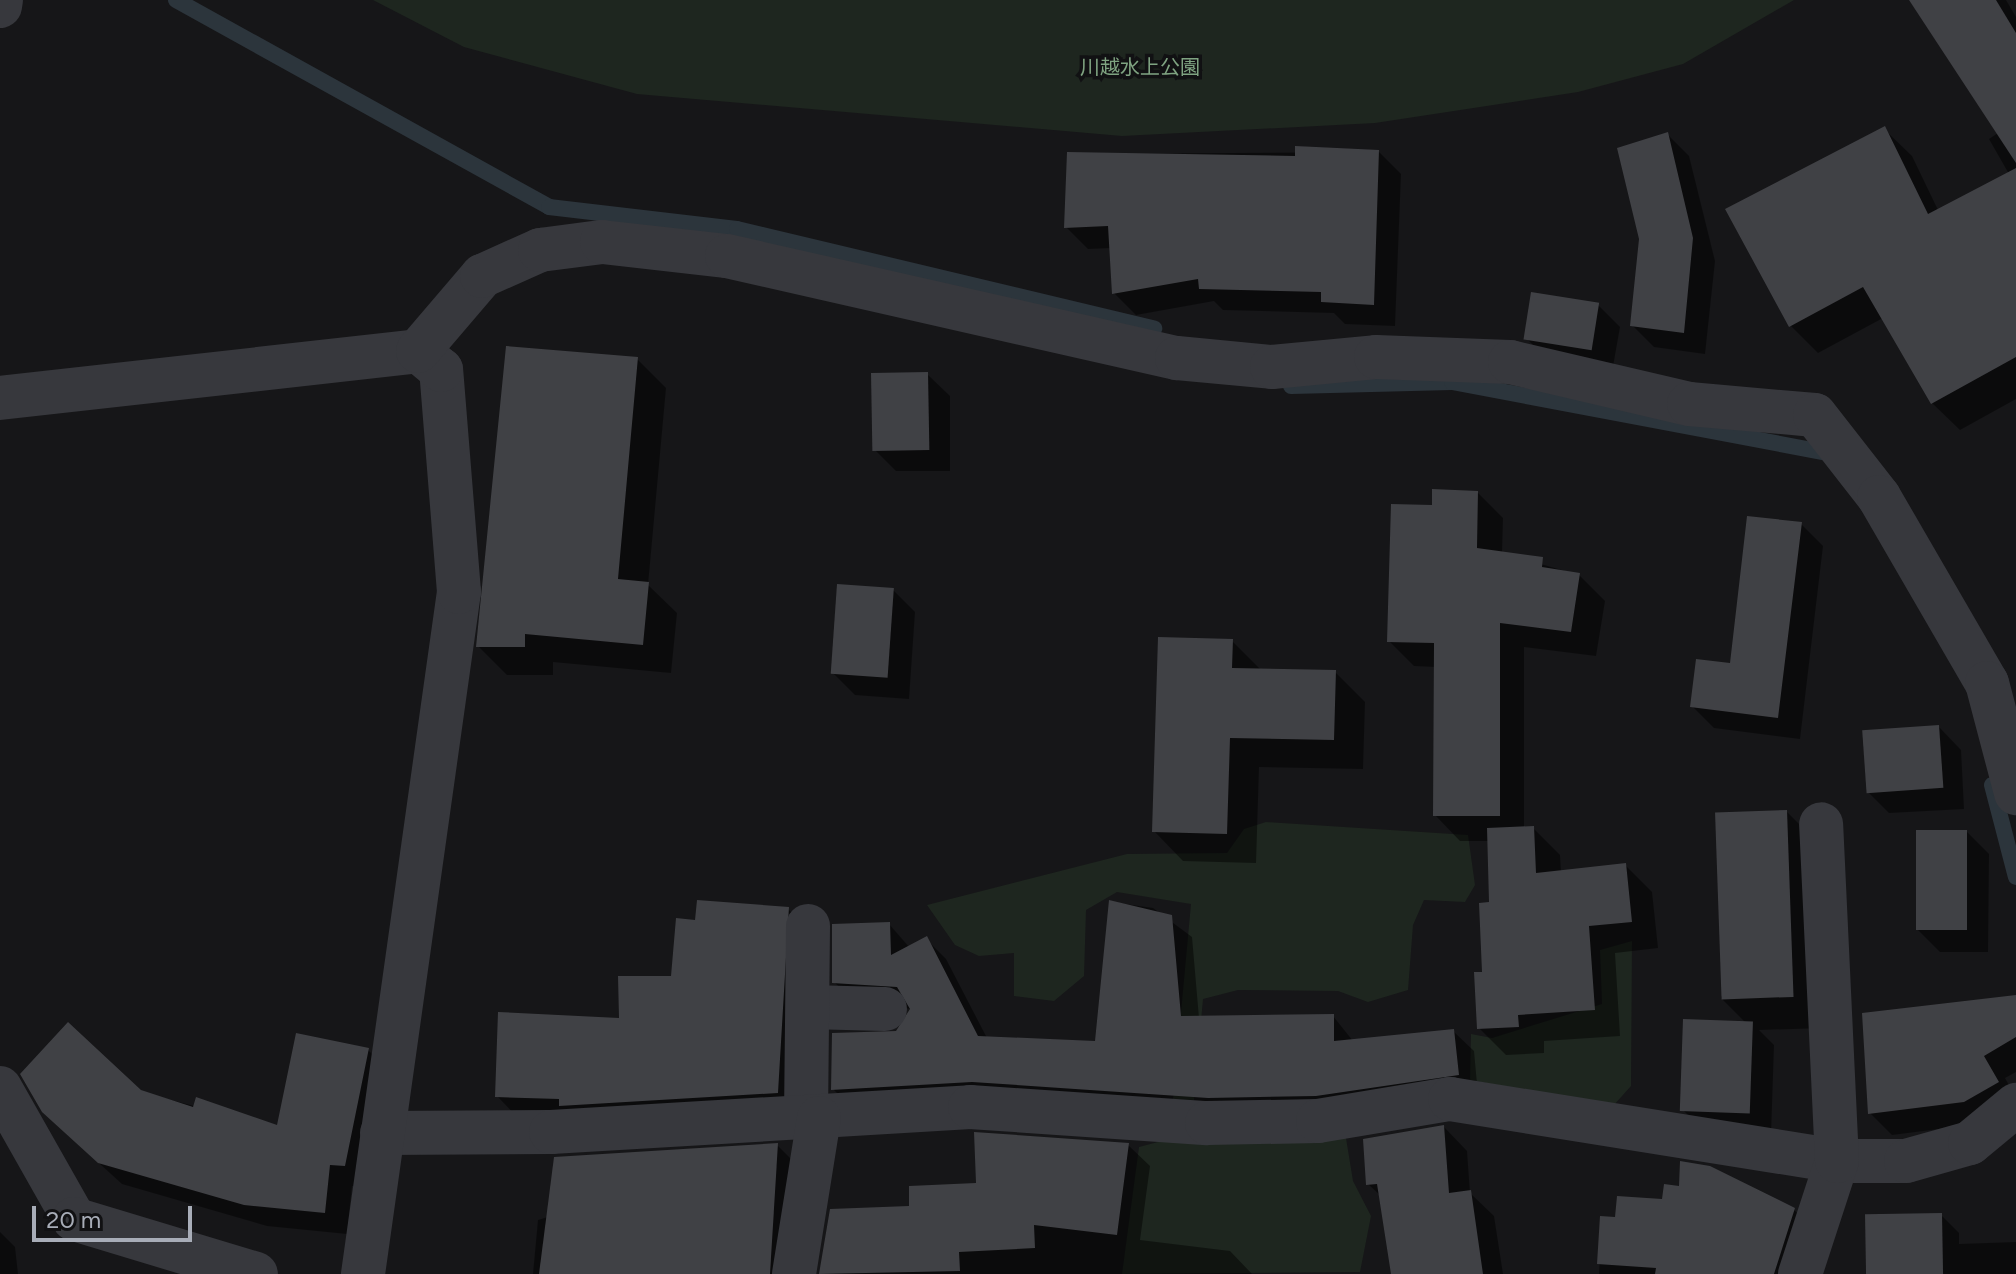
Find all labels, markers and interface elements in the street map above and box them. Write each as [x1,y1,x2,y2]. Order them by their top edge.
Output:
park label: 川越水上公園 [1080,55,1200,79]
scale bar [36,1190,196,1240]
text: 20 m [46,1205,101,1234]

